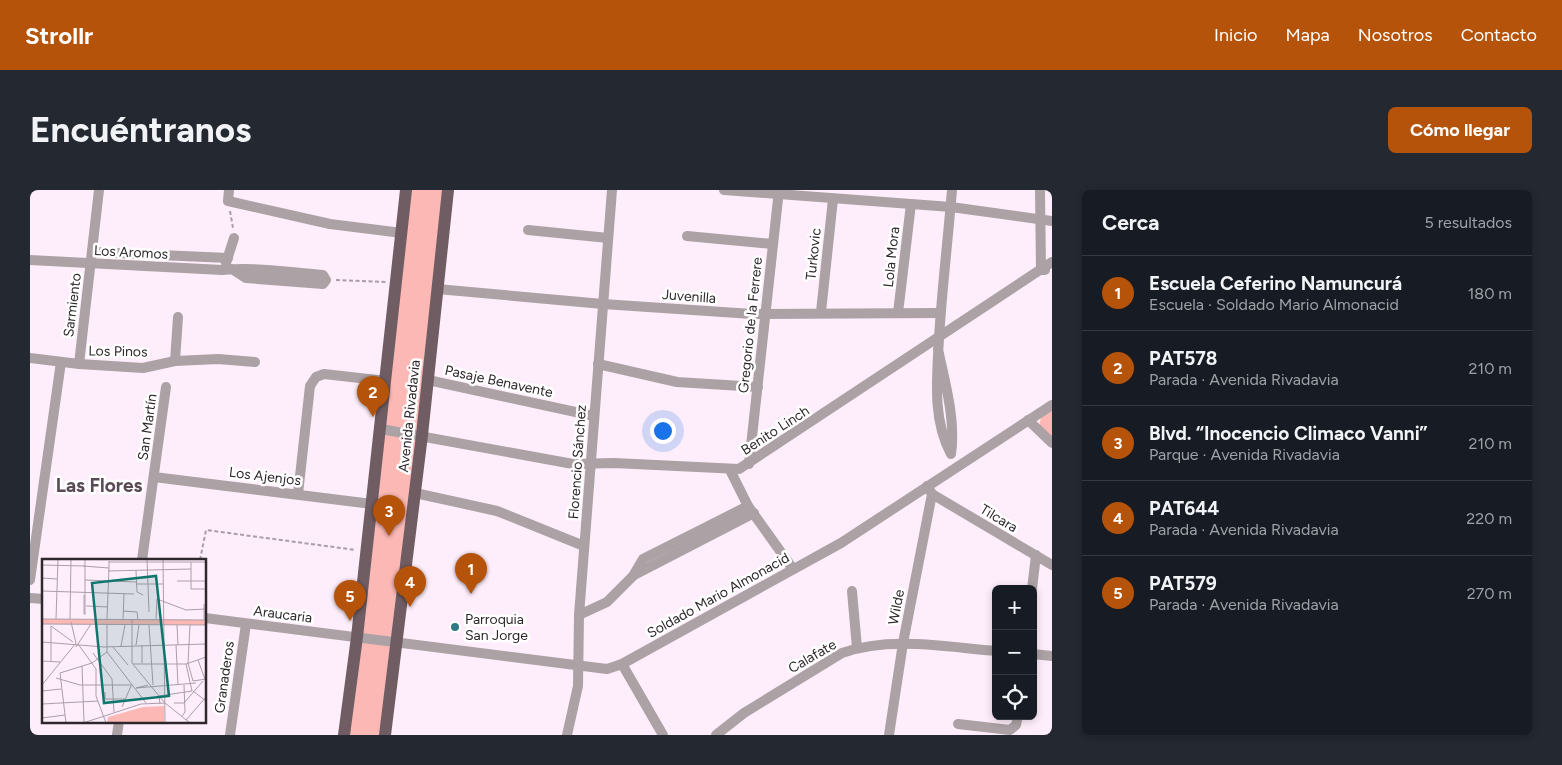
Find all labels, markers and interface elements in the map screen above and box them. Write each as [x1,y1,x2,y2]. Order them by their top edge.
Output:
text: Strollr [25,21,93,50]
text: Inicio [1214,24,1258,46]
text: Mapa [1286,24,1330,46]
text: Nosotros [1358,24,1433,46]
text: Contacto [1461,24,1537,46]
button: Cómo llegar [1388,107,1532,153]
text: Encuéntranos [30,109,251,151]
text: Cerca [1102,210,1159,235]
text: 5 resultados [1425,213,1512,232]
street label: Lola Mora [880,226,903,288]
street label: Turkovic [802,227,825,281]
street label: Los Aromos [93,242,169,263]
street label: Gregorio de la Ferrere [735,256,766,394]
street label: Sarmiento [60,272,85,338]
text: Escuela Ceferino Namuncurá [1149,272,1402,295]
text: 1 [1115,284,1121,303]
text: 180 m [1468,284,1512,303]
street label: Juvenilla [661,286,717,307]
text: Escuela · Soldado Mario Almonacid [1149,295,1399,314]
street label: Los Pinos [88,342,148,361]
text: PAT578 [1149,347,1217,370]
street label: Avenida Rivadavia [395,359,424,473]
text: 2 [1113,359,1123,378]
text: 210 m [1469,359,1512,378]
street label: Pasaje Benavente [443,362,555,401]
text: Parada · Avenida Rivadavia [1149,370,1339,389]
pin: 2 [357,376,389,417]
street label: San Martín [134,392,161,461]
street label: Benito Linch [738,402,813,459]
street label: Florencio Sánchez [565,404,590,520]
your location [650,418,676,444]
text: Blvd. “Inocencio Climaco Vanni” [1149,422,1428,445]
text: 3 [1114,434,1122,453]
text: 210 m [1469,434,1512,453]
text: Parque · Avenida Rivadavia [1149,445,1340,464]
street label: Los Ajenjos [228,464,302,489]
district label: Las Flores [56,474,142,497]
pin: 3 [373,495,405,536]
text: PAT644 [1149,497,1219,520]
street label: Tilcara [977,501,1021,536]
text: 4 [1113,509,1123,528]
text: 220 m [1466,509,1512,528]
text: Parada · Avenida Rivadavia [1149,520,1339,539]
street label: Soldado Mario Almonacid [644,549,792,642]
pin: 1 [455,553,487,594]
inset map [42,559,206,722]
pin: 4 [394,566,426,607]
text: PAT579 [1149,572,1217,595]
pin: 5 [334,580,366,621]
text: 5 [1113,584,1123,603]
text: 270 m [1467,584,1512,603]
map controls [992,585,1037,720]
button: + [992,585,1037,630]
street label: Wilde [885,588,908,626]
text: Parada · Avenida Rivadavia [1149,595,1339,614]
street label: Araucaria [253,602,313,627]
place label: Parroquia San Jorge [465,611,528,644]
marker: Parroquia San Jorge [449,621,461,633]
button: − [992,630,1037,675]
street label: Calafate [785,636,840,677]
street label: Granaderos [211,640,238,714]
button: locate [992,675,1037,720]

